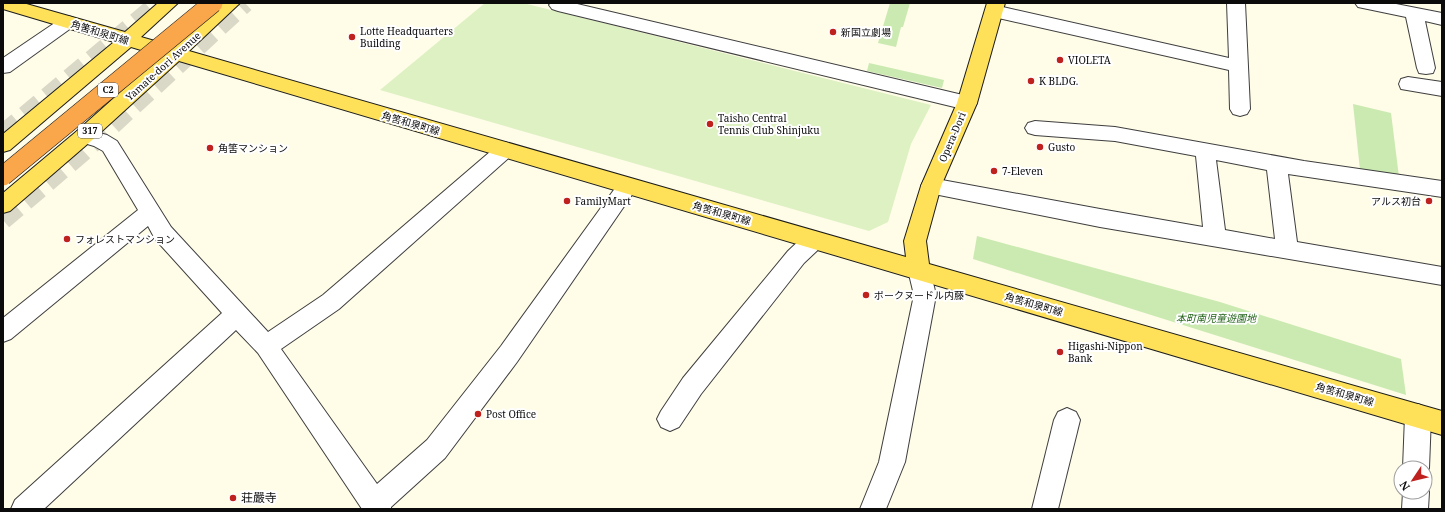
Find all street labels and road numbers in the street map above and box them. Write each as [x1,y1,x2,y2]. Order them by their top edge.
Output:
street label: 角筈和泉町線 [69,17,131,47]
street label: Yamate-dori Avenue [122,29,204,104]
road number: C2 [98,83,118,97]
street label: 角筈和泉町線 [380,108,442,138]
street label: Opera-Dori [935,109,969,164]
road number: 317 [78,124,102,138]
street label: 角筈和泉町線 [691,198,753,228]
street label: 角筈和泉町線 [1003,289,1065,319]
street label: 角筈和泉町線 [1314,379,1376,409]

